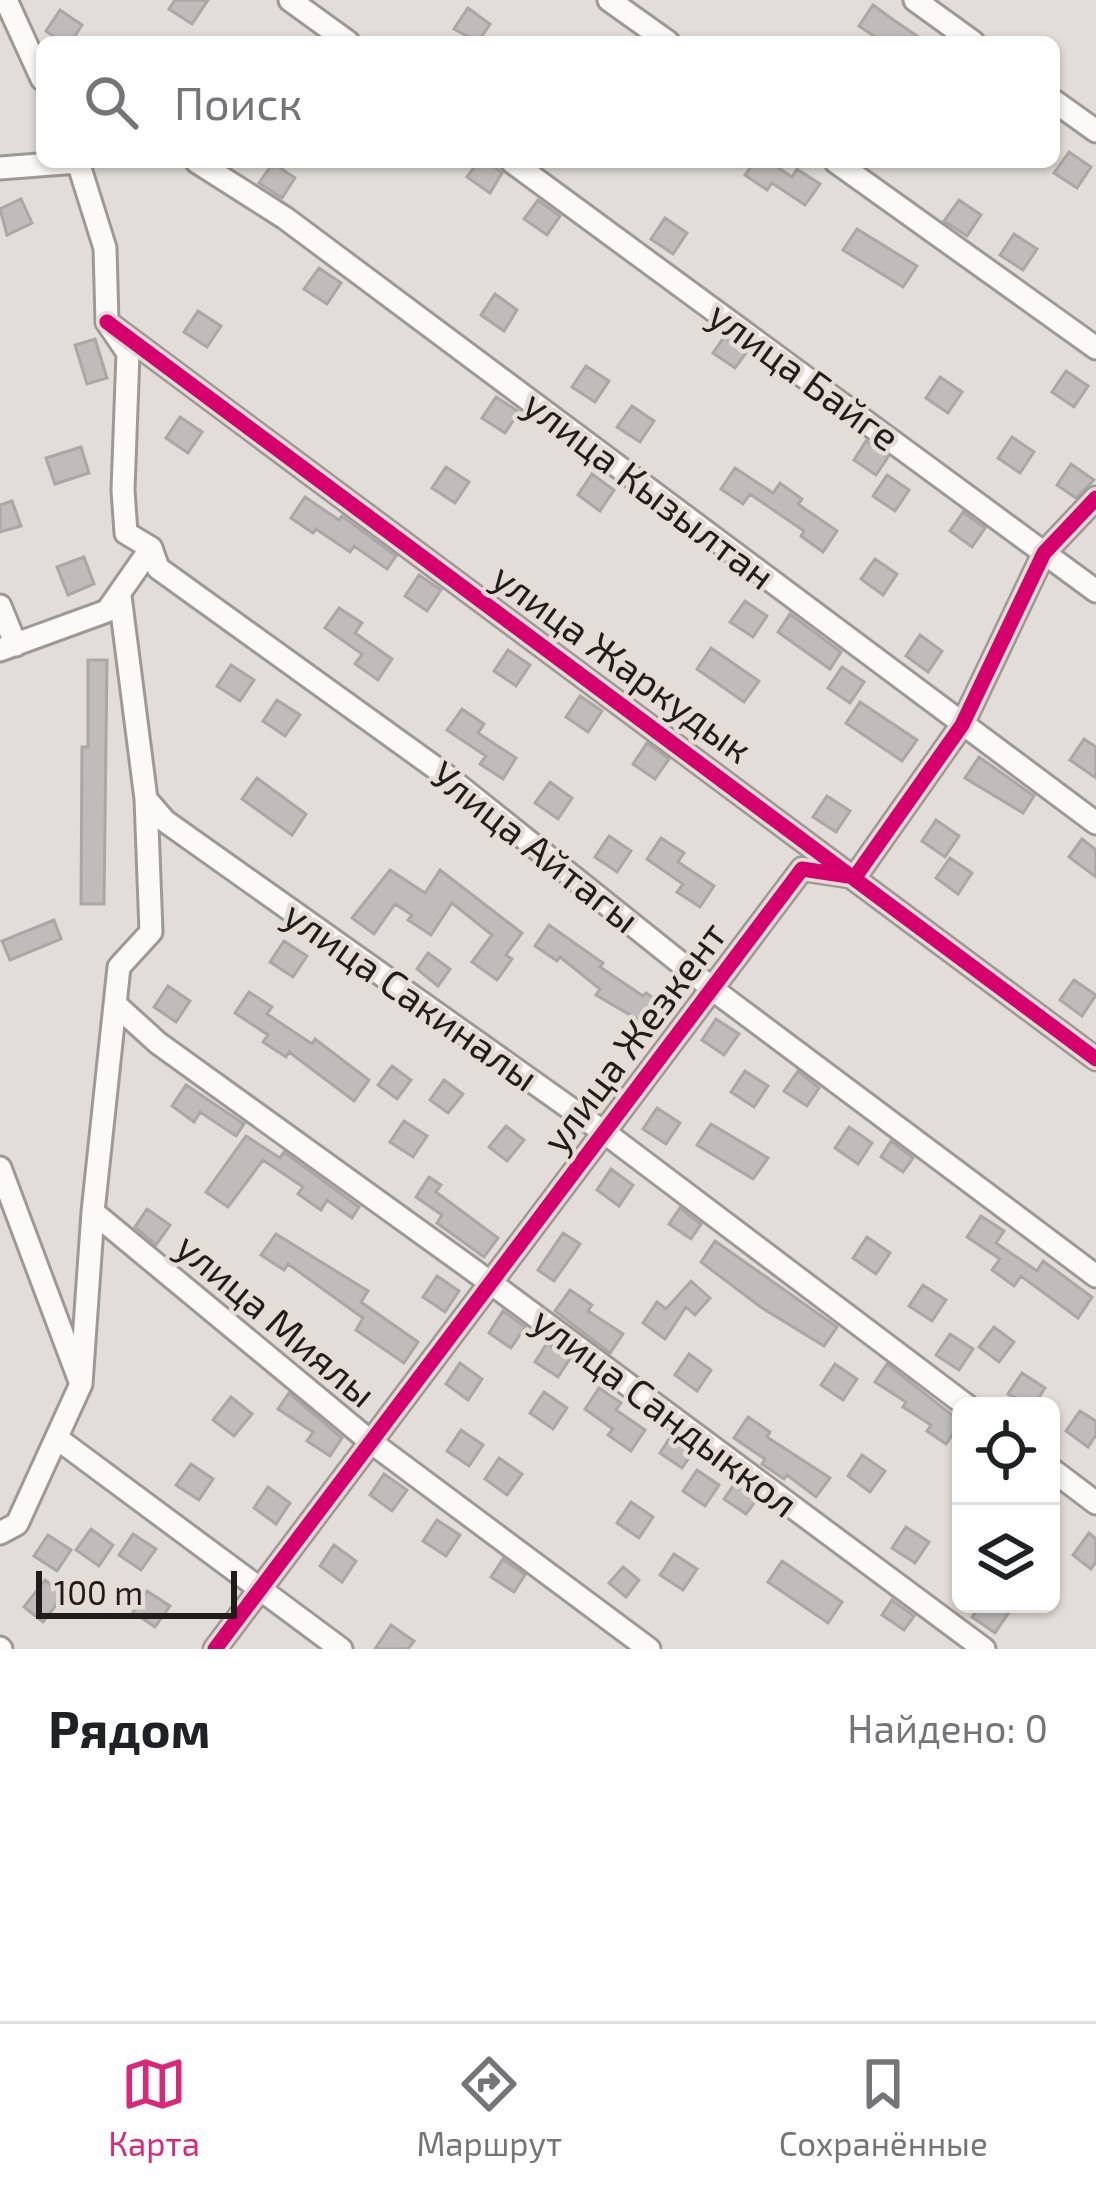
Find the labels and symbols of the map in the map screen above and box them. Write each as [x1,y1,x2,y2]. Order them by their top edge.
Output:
street label: улица Байге [700,290,909,460]
street label: улица Кызылтан [515,379,785,599]
street label: улица Жаркудык [483,552,762,773]
street label: Улица Айтагы [422,750,649,942]
street label: улица Сакиналы [275,890,548,1101]
street label: улица Жезкент [531,911,736,1161]
street label: улица Миялы [167,1222,386,1417]
street label: улица Сандыккол [523,1296,808,1527]
scale bar [36,1565,237,1618]

